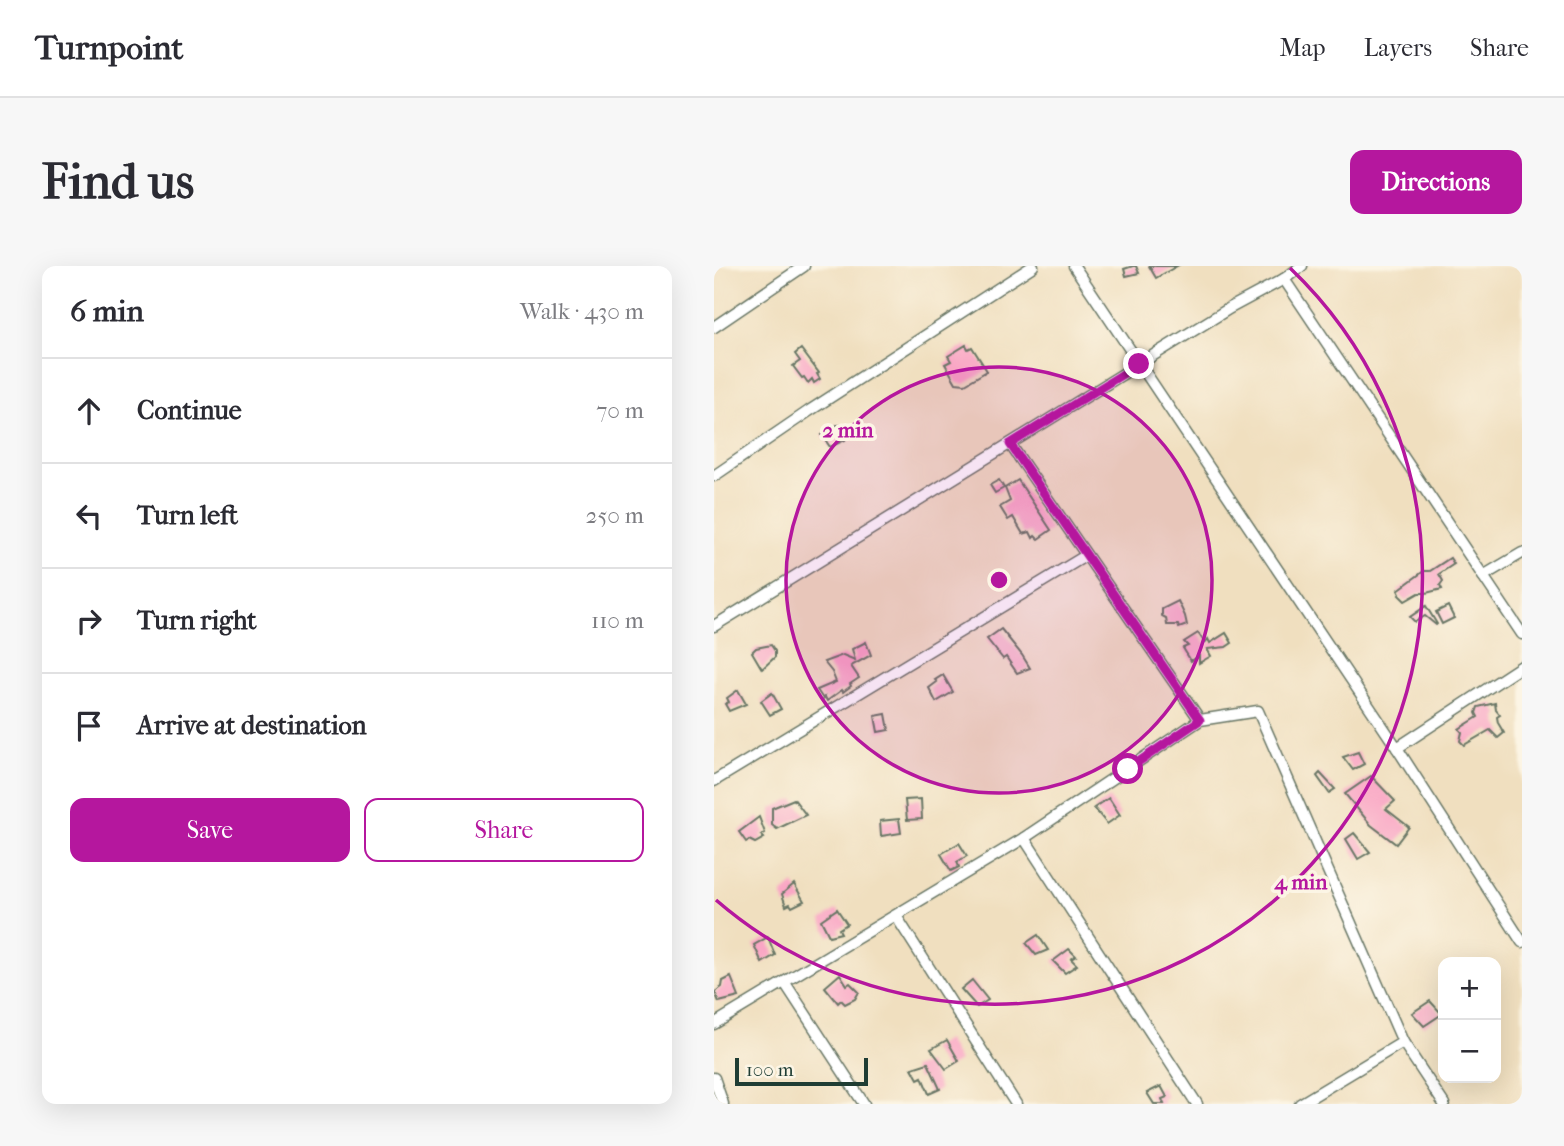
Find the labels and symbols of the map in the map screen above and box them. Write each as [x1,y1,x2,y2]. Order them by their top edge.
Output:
route end [1123,348,1154,379]
text: 2 min [822,418,874,442]
centre of rings [987,568,1011,592]
route start [1112,753,1143,784]
text: 4 min [1274,870,1328,895]
scale bar [735,1055,868,1087]

